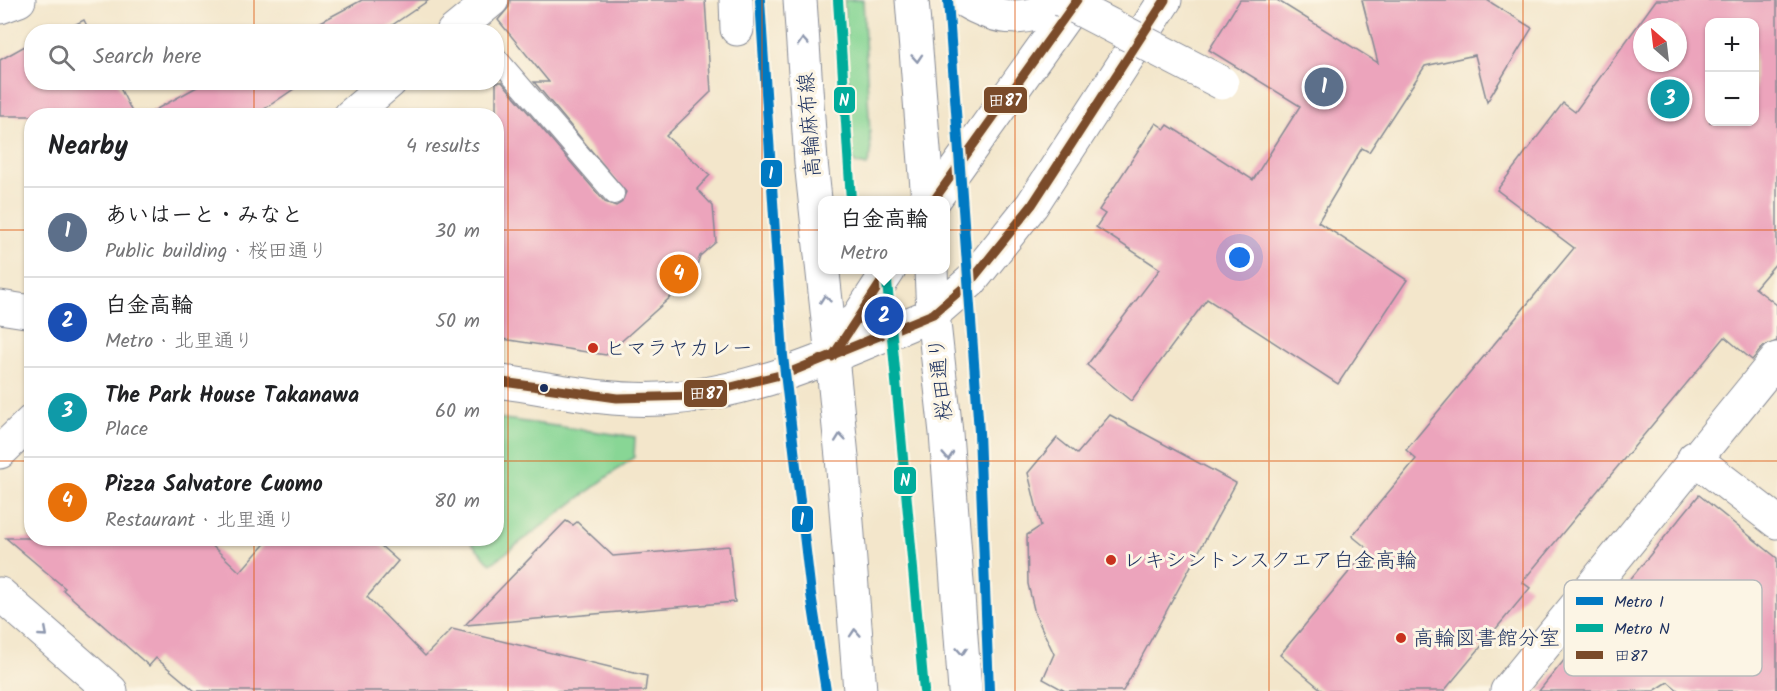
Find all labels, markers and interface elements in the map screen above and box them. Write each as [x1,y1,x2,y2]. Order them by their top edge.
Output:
north arrow [1633,18,1687,72]
map controls [1705,18,1759,126]
button: + [1705,18,1759,72]
search box [24,24,504,90]
one-way arrow [797,38,810,47]
text: Search here [93,40,201,75]
icon: search [45,41,78,74]
one-way arrow [910,54,923,63]
pin: 1 [1304,64,1344,110]
street label: 高輪麻布線 [790,71,831,178]
button: − [1705,72,1759,126]
pin: 3 [1650,76,1690,122]
line badge: N [833,86,856,114]
line badge: 田87 [983,86,1028,114]
text: N [839,89,849,114]
text: 田87 [989,89,1022,114]
text: Nearby [48,126,128,168]
text: 4 results [406,131,480,163]
line badge: I [760,159,783,188]
text: I [769,162,774,187]
popup [818,196,950,274]
text: あいはーと・みなと [105,199,303,234]
text: 白金高輪 [840,203,928,238]
text: 1 [64,216,71,248]
text: 30 m [435,216,480,248]
text: Public building · 桜田通り [105,236,328,268]
text: Metro [840,238,888,270]
your location [1225,243,1254,272]
pin: 4 [660,252,698,296]
text: 白金高輪 [105,289,193,324]
pin: 2 [864,294,904,338]
one-way arrow [820,295,832,304]
text: 2 [62,306,73,338]
text: 50 m [435,306,480,338]
text: Metro · 北里通り [105,326,254,358]
place label: ヒマラヤカレー [605,333,753,366]
street label: 桜田通り [921,335,962,422]
marker: ヒマラヤカレー [586,341,600,355]
text: The Park House Takanawa [105,379,359,414]
line badge: 田87 [683,379,728,408]
unlabelled marker [538,382,550,394]
text: 田87 [690,382,723,407]
text: 3 [62,396,73,428]
text: 60 m [435,396,480,428]
text: Place [105,414,148,446]
one-way arrow [834,434,847,443]
one-way arrow [941,451,954,461]
line badge: N [893,466,917,495]
text: Pizza Salvatore Cuomo [105,468,323,503]
text: N [900,469,910,494]
text: 4 [62,486,73,518]
text: 80 m [434,486,480,518]
text: Restaurant · 北里通り [105,505,296,537]
line badge: I [791,505,814,533]
text: I [800,508,805,533]
place label: レキシントンスクエア白金高輪 [1123,545,1417,578]
marker: レキシントンスクエア白金高輪 [1104,553,1118,567]
legend [1564,580,1762,676]
text: Metro I [1614,590,1664,615]
text: Metro N [1614,617,1670,642]
place label: 高輪図書館分室 [1413,623,1560,656]
one-way arrow [37,626,48,637]
one-way arrow [849,628,862,637]
marker: 高輪図書館分室 [1394,631,1408,645]
text: 田87 [1614,644,1648,669]
one-way arrow [955,646,968,655]

